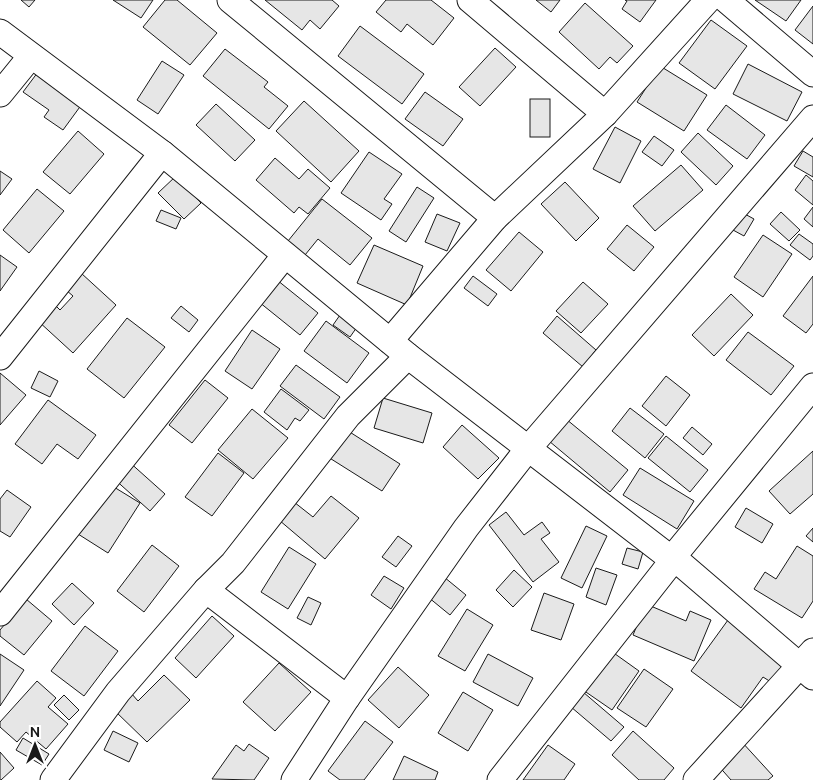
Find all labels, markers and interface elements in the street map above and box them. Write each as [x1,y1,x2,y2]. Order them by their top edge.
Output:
north arrow [10,720,60,770]
text: N [30,724,40,740]

